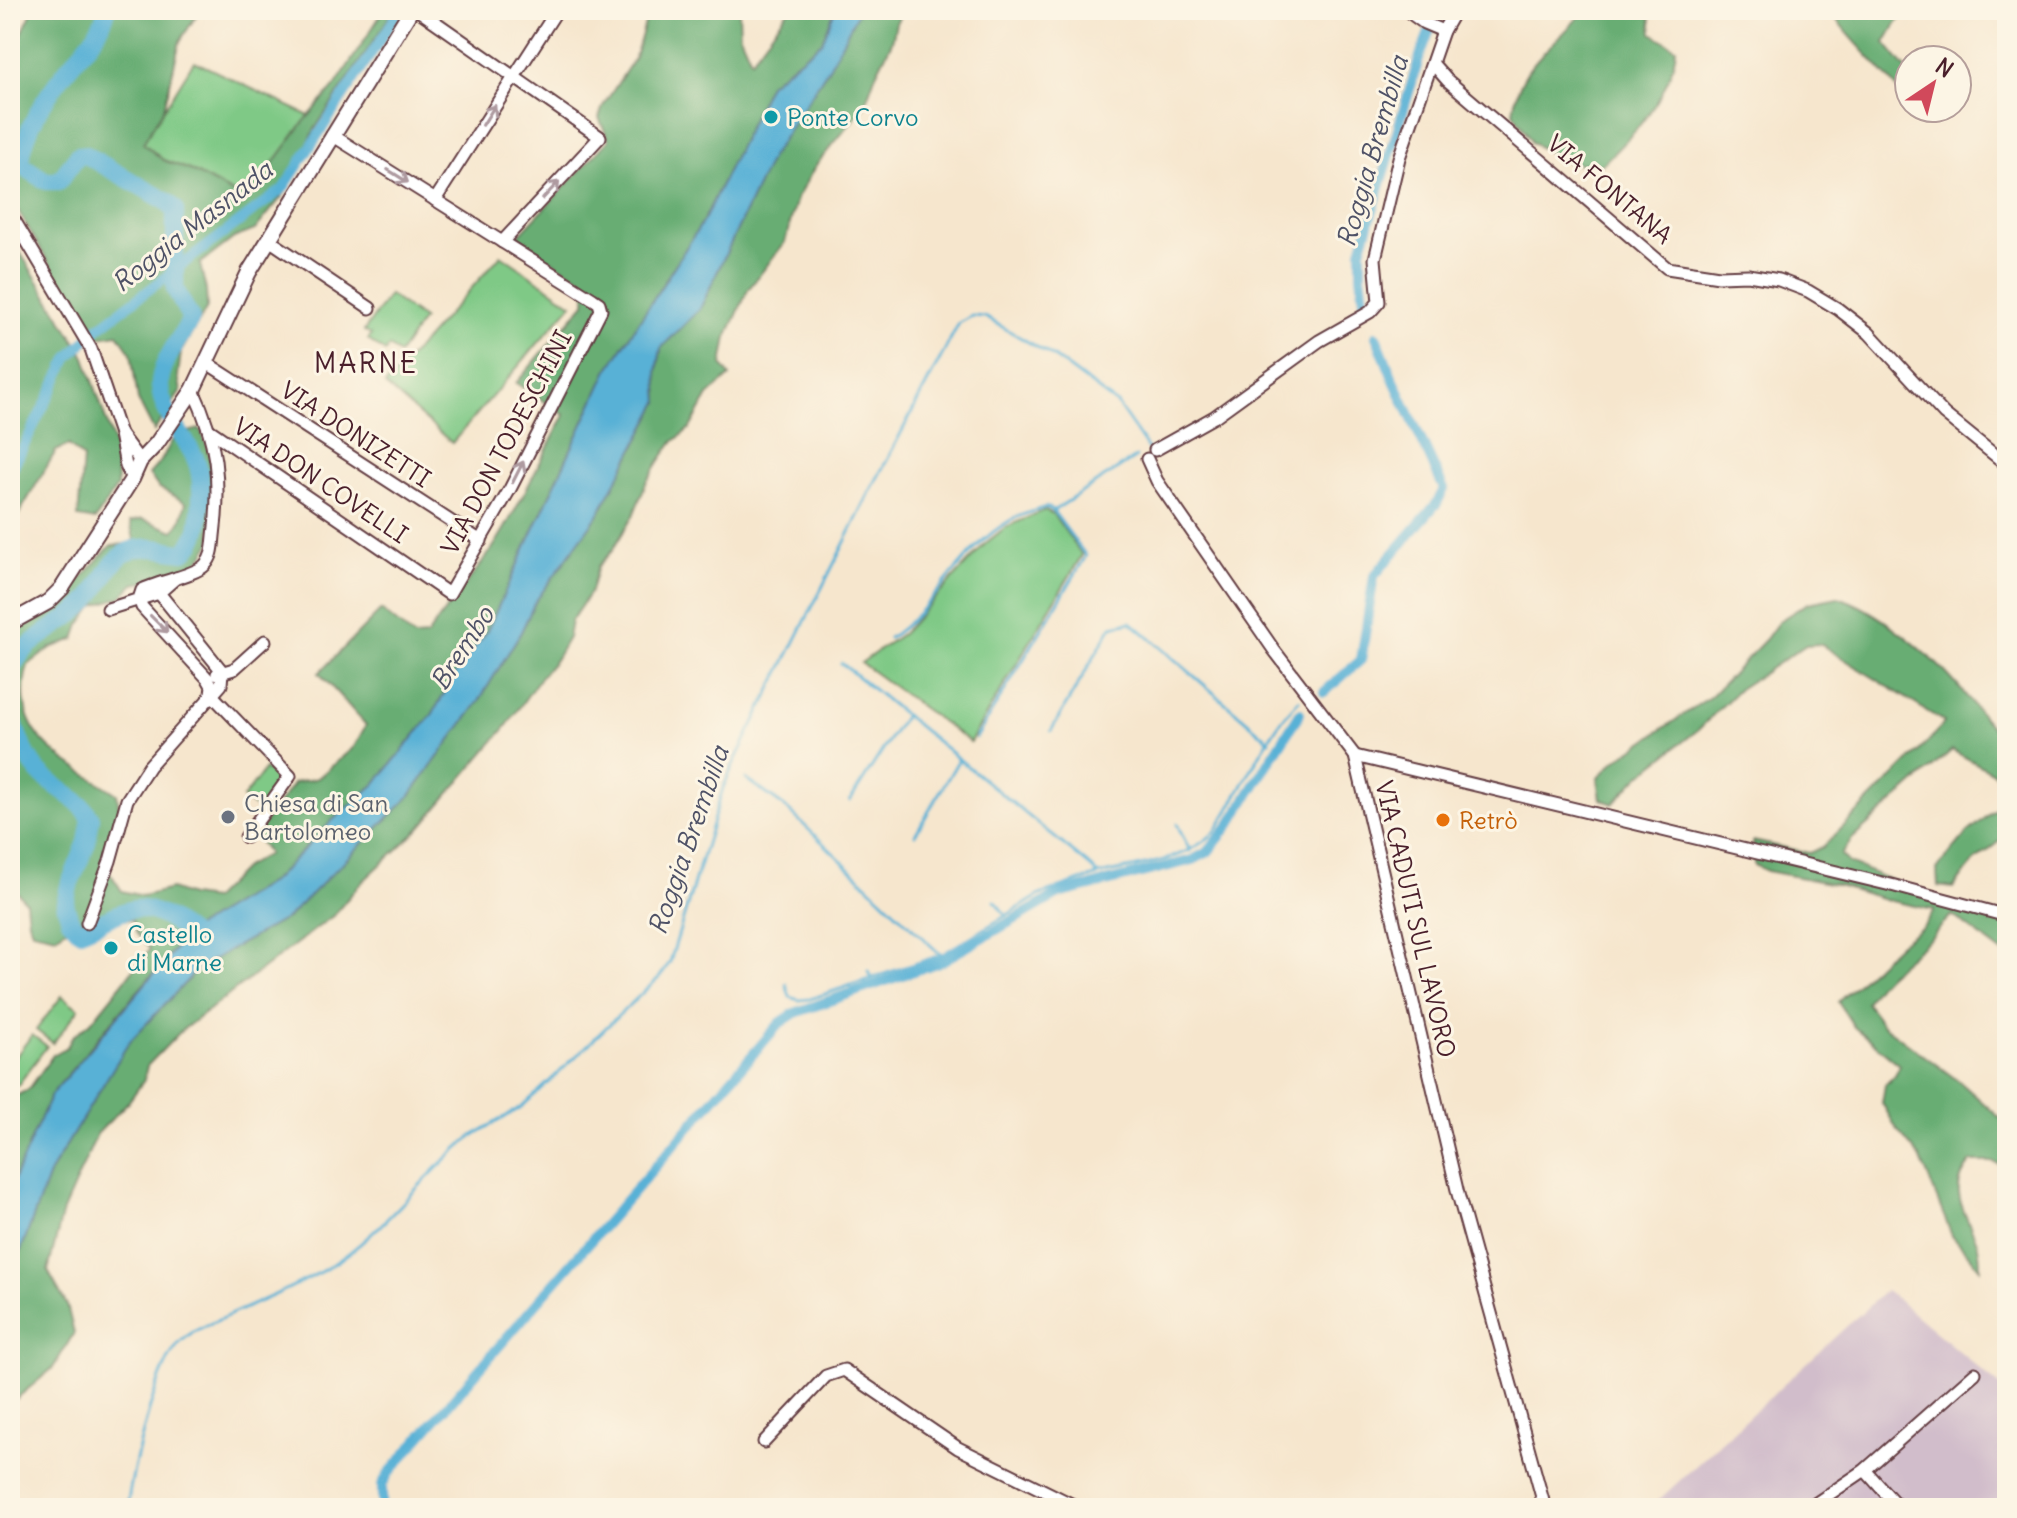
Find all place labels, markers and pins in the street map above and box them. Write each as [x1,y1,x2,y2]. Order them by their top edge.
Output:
place label: Ponte Corvo [787,102,919,132]
marker: Ponte Corvo [762,108,780,126]
place label: Chiesa di San Bartolomeo [244,788,389,846]
place label: Retrò [1459,805,1518,835]
marker: Chiesa di San Bartolomeo [219,808,237,826]
marker: Retrò [1434,811,1452,829]
place label: Castello di Marne [127,919,222,977]
marker: Castello di Marne [102,939,120,957]

